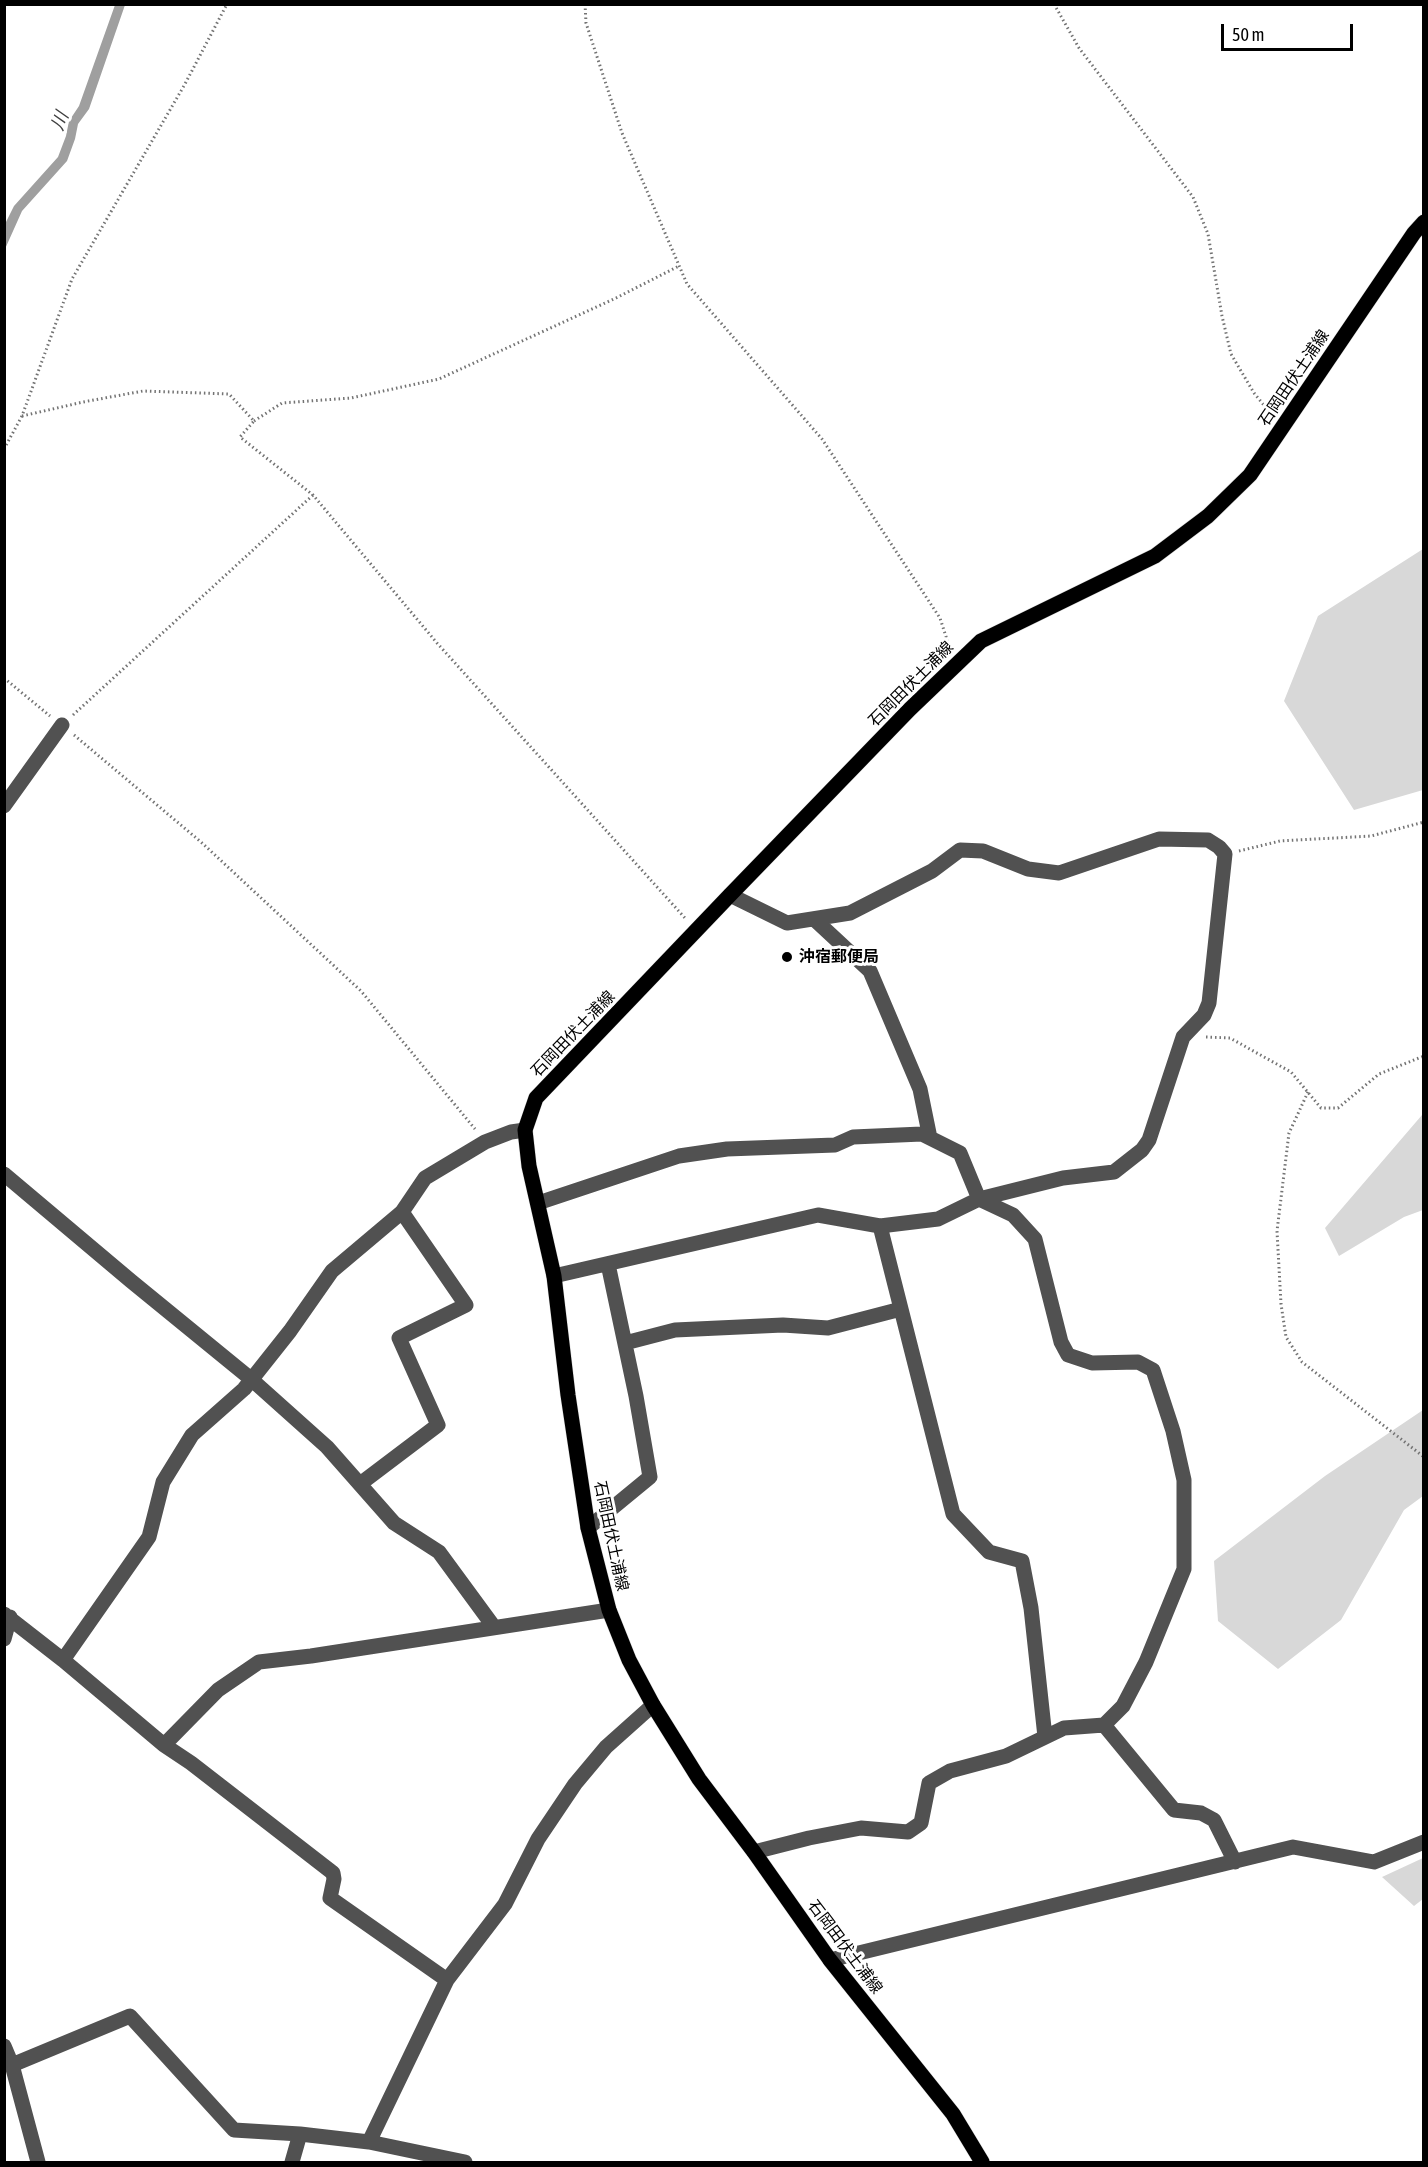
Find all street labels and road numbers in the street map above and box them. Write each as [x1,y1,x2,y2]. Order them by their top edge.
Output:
street label: 石岡田伏土浦線 [1255,326,1333,430]
street label: 石岡田伏土浦線 [865,638,957,730]
street label: 石岡田伏土浦線 [527,987,619,1081]
street label: 石岡田伏土浦線 [590,1479,632,1593]
street label: 石岡田伏土浦線 [804,1896,886,1998]

